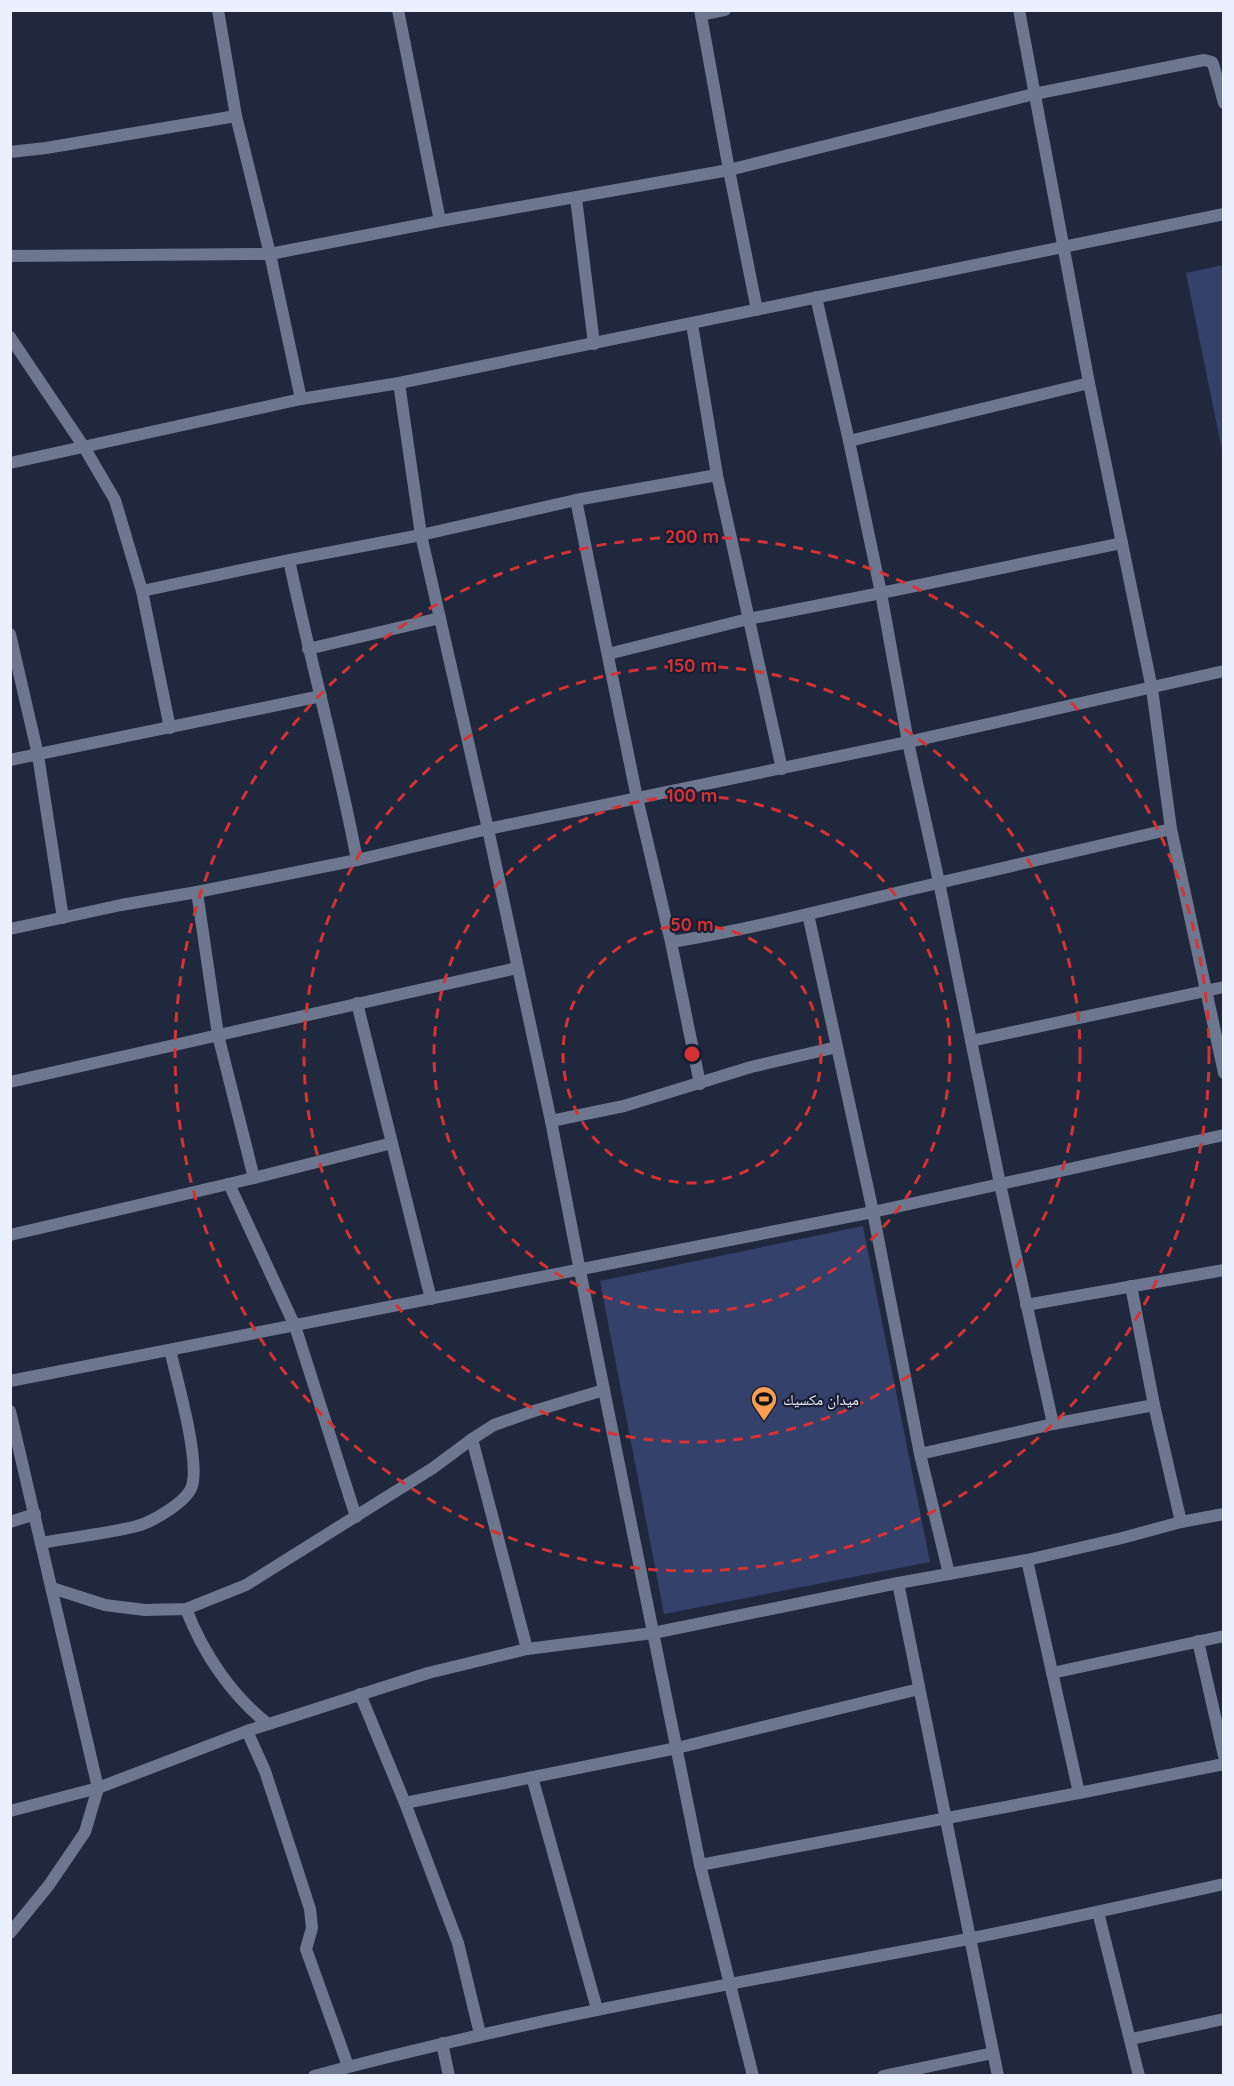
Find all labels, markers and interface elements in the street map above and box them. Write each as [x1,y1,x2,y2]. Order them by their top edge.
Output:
text: 200 m [665,525,719,548]
text: 150 m [667,654,717,677]
text: 100 m [667,784,717,807]
text: 50 m [670,913,714,936]
centre of rings [682,1044,702,1064]
sports icon: ميدان مكسيك [749,1384,779,1422]
place label: ميدان مكسيك [783,1390,859,1410]

